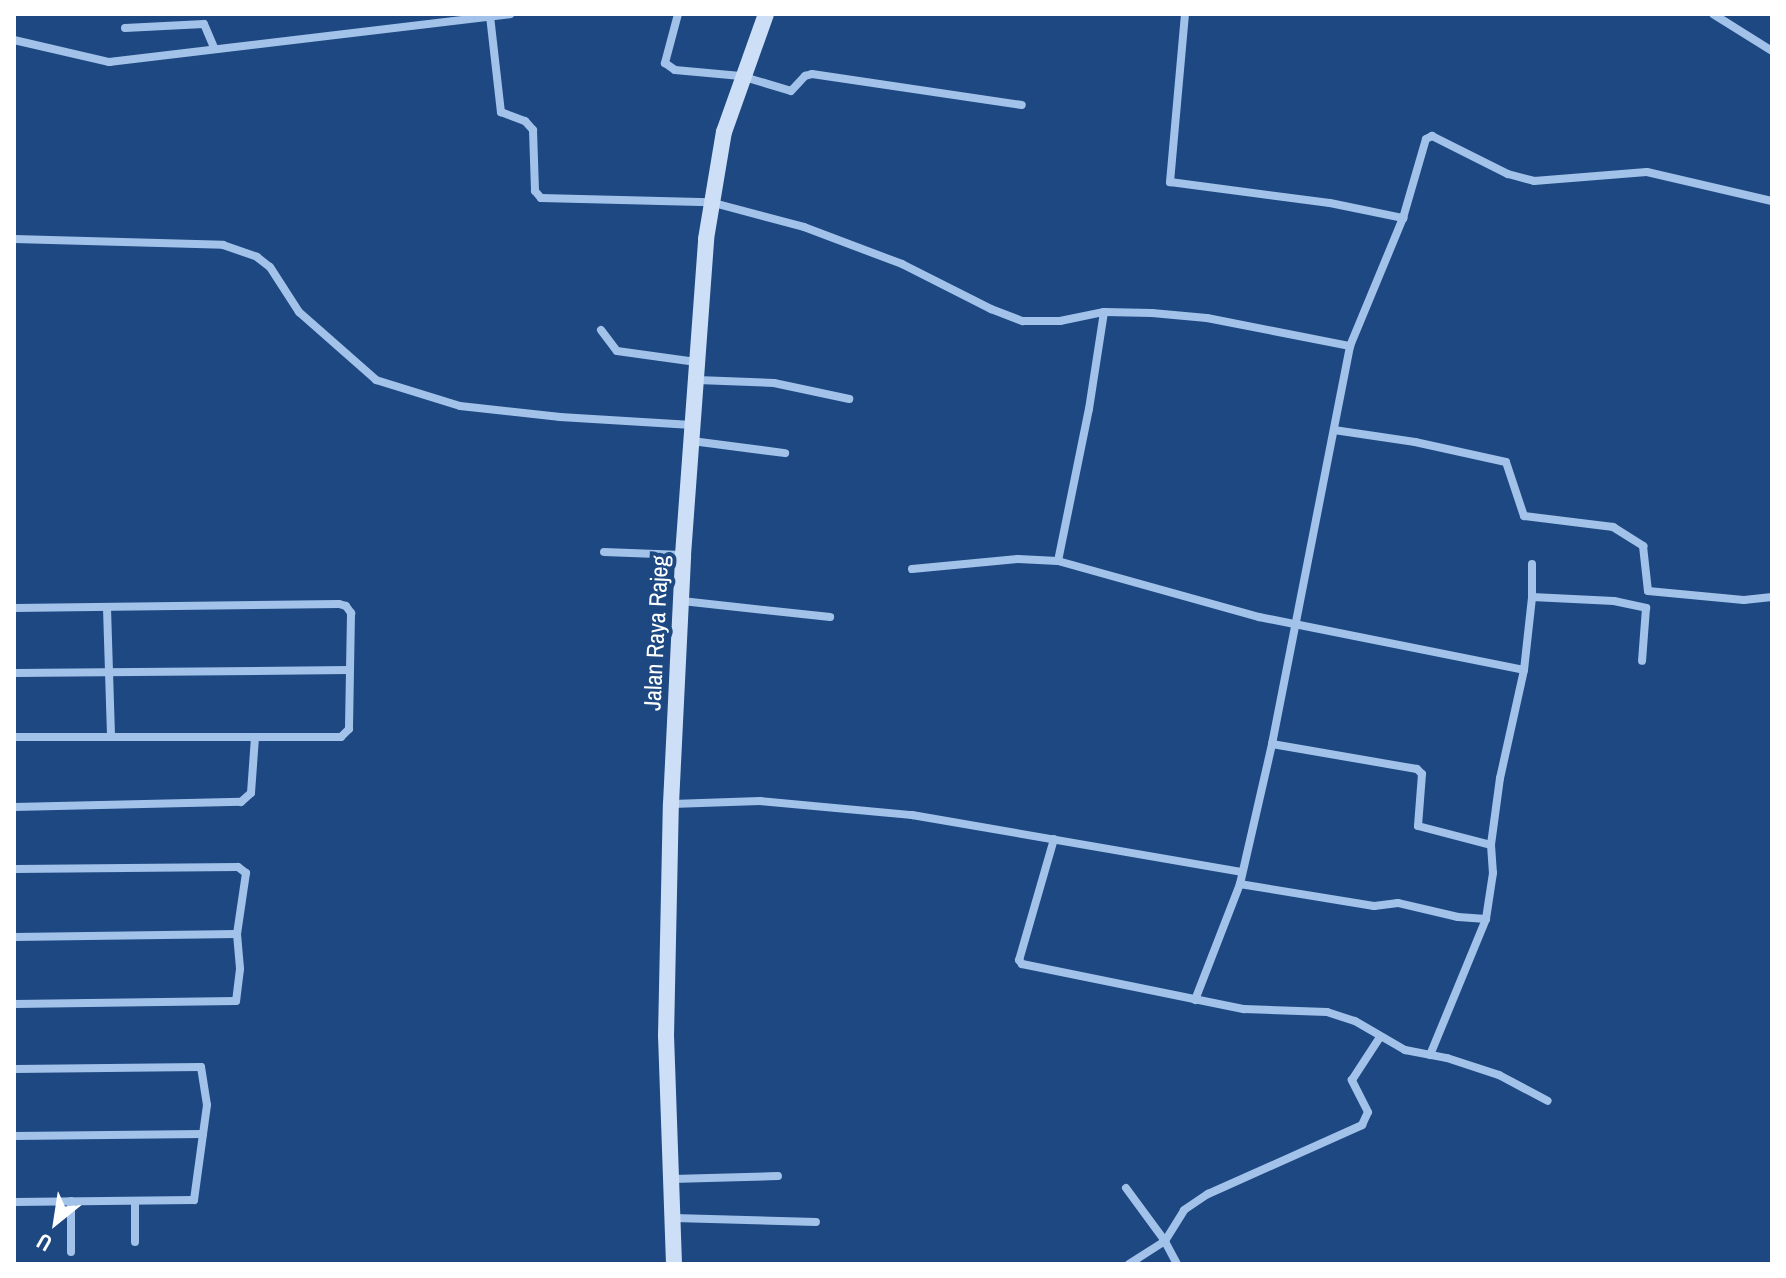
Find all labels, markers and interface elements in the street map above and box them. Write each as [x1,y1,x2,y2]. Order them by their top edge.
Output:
street label: Jalan Raya Rajeg [638,555,674,711]
north arrow [16,1182,96,1262]
text: U [31,1227,57,1259]

